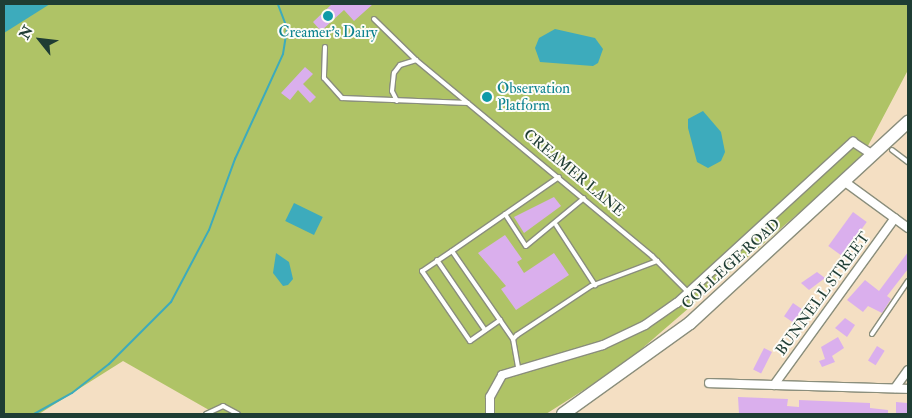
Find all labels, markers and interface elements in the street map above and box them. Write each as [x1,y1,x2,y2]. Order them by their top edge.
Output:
marker: Creamer's Dairy [322,10,334,22]
north arrow [15,15,65,65]
text: N [16,23,37,42]
place label: Creamer's Dairy [279,24,377,42]
place label: Observation Platform [497,79,570,114]
marker: Observation Platform [481,91,493,103]
street label: CREAMER LANE [520,126,628,220]
street label: COLLEGE ROAD [678,215,784,313]
street label: BUNNELL STREET [772,229,874,359]

